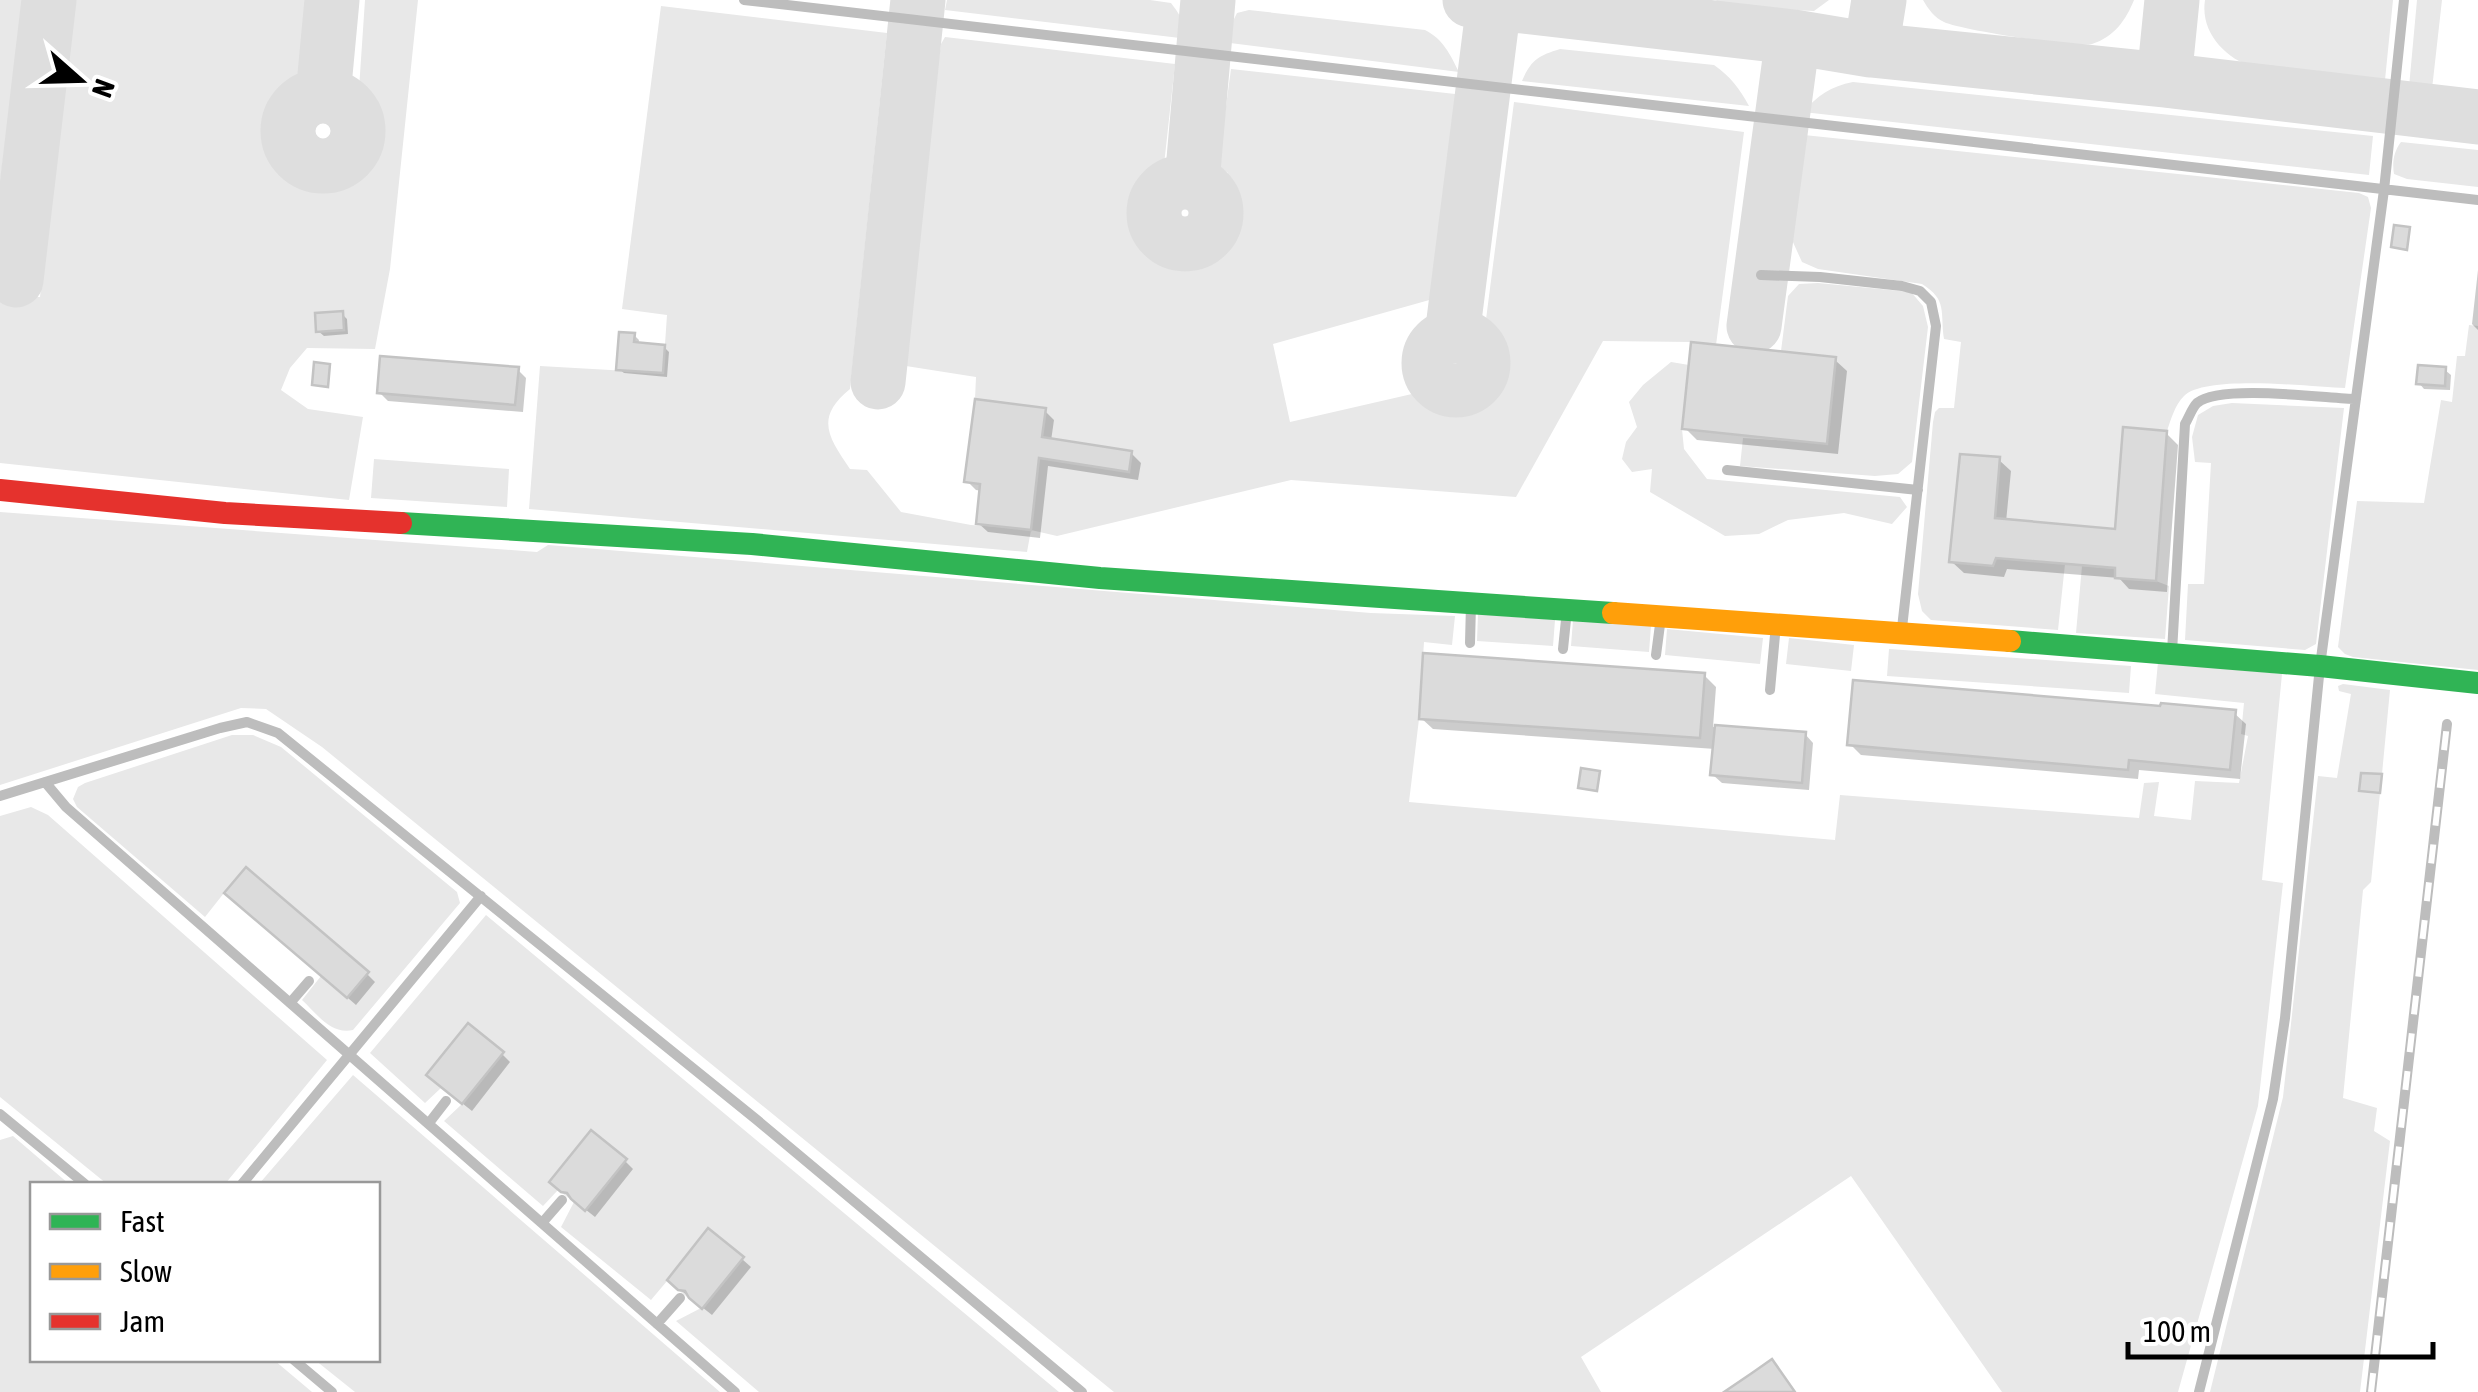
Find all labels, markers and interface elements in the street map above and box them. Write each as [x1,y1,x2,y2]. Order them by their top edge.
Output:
north arrow [30,30,130,130]
text: N [86,75,121,102]
legend [30,1182,380,1362]
text: Fast [120,1204,165,1238]
text: Slow [120,1254,172,1288]
scale bar [2128,1297,2433,1359]
text: Jam [120,1304,165,1338]
text: 100 m [2143,1314,2211,1348]

